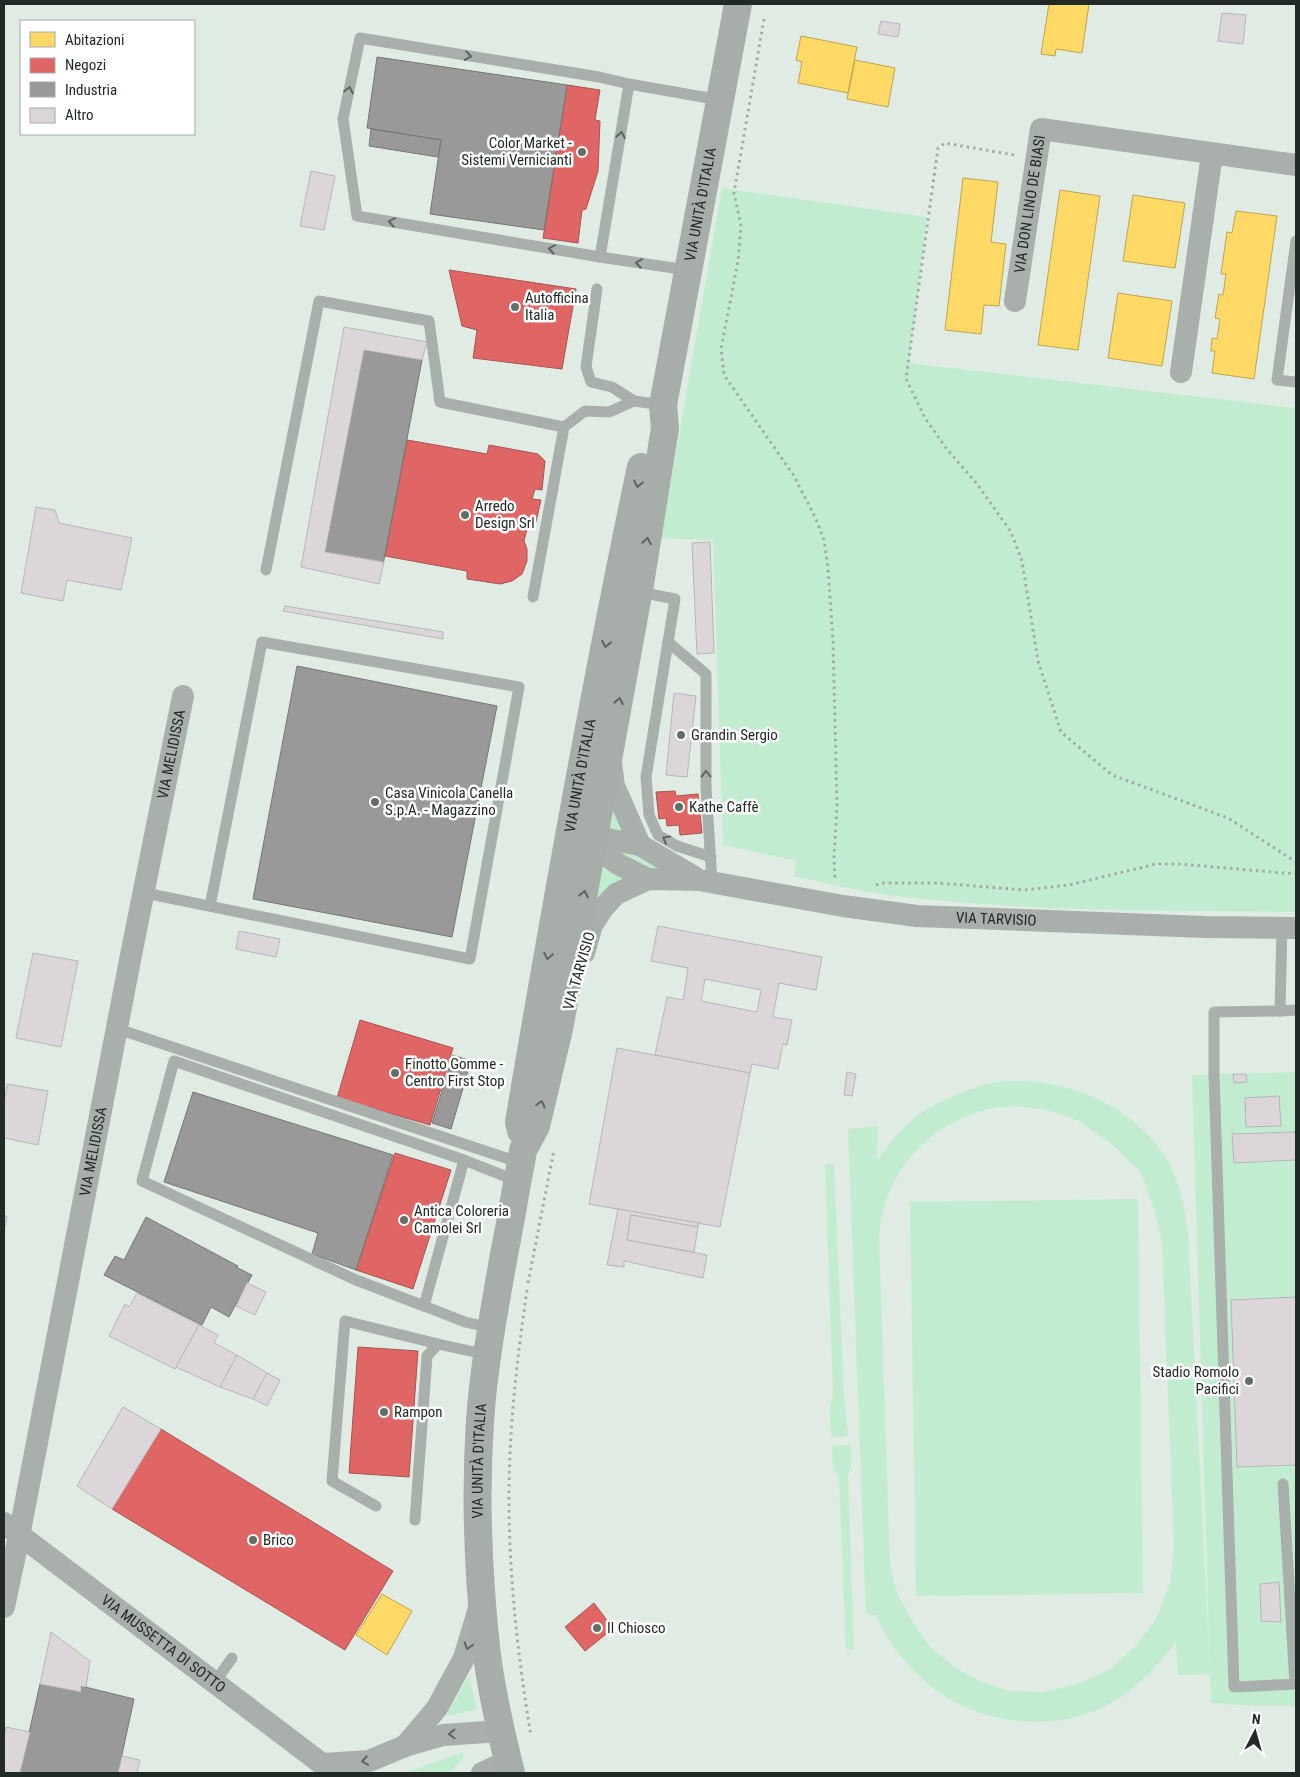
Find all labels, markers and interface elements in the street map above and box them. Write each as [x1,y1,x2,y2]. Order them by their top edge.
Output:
legend [20,20,195,135]
text: Abitazioni [65,31,124,49]
one-way arrow [464,50,472,60]
text: Negozi [65,56,106,74]
text: Industria [65,81,117,99]
one-way arrow [343,86,354,95]
text: Altro [65,106,93,124]
one-way arrow [615,131,625,140]
place label: Color Market - Sistemi Vernicianti [461,134,572,169]
street label: VIA DON LINO DE BIASI [1010,134,1049,274]
marker: Color Market - Sistemi Vernicianti [576,146,588,158]
street label: VIA UNITÀ D'ITALIA [681,146,720,263]
one-way arrow [388,217,396,227]
one-way arrow [548,244,557,254]
one-way arrow [635,258,643,268]
place label: Autofficina Italia [525,289,589,324]
marker: Autofficina Italia [509,301,521,313]
one-way arrow [633,480,643,489]
place label: Arredo Design Srl [475,497,535,532]
marker: Arredo Design Srl [459,509,471,521]
one-way arrow [641,537,652,545]
one-way arrow [601,639,611,648]
one-way arrow [613,697,623,705]
street label: VIA MELIDISSA [154,708,189,800]
street label: VIA UNITÀ D'ITALIA [561,717,600,834]
place label: Grandin Sergio [691,726,778,744]
marker: Grandin Sergio [675,729,687,741]
one-way arrow [701,770,711,778]
place label: Casa Vinicola Canella S.p.A. - Magazzino [385,784,513,819]
marker: Casa Vinicola Canella S.p.A. - Magazzino [369,796,381,808]
place label: Kathe Caffè [689,798,759,816]
marker: Kathe Caffè [673,801,685,813]
one-way arrow [662,836,671,846]
one-way arrow [579,889,589,898]
street label: VIA TARVISIO [956,908,1037,930]
street label: VIA TARVISIO [559,930,599,1012]
one-way arrow [544,951,554,960]
place label: Finotto Gomme - Centro First Stop [405,1055,505,1090]
marker: Finotto Gomme - Centro First Stop [389,1067,401,1079]
one-way arrow [535,1100,546,1109]
street label: VIA MELIDISSA [76,1105,111,1198]
place label: Antica Coloreria Camolei Srl [414,1202,509,1237]
marker: Antica Coloreria Camolei Srl [398,1214,410,1226]
place label: Stadio Romolo Pacifici [1152,1363,1239,1398]
marker: Stadio Romolo Pacifici [1243,1375,1255,1387]
street label: VIA UNITÀ D'ITALIA [469,1402,490,1519]
place label: Rampon [394,1403,443,1421]
marker: Rampon [378,1406,390,1418]
place label: Brico [263,1531,294,1549]
marker: Brico [247,1534,259,1546]
street label: VIA MUSSETTA DI SOTTO [98,1591,229,1697]
place label: Il Chiosco [607,1619,666,1637]
marker: Il Chiosco [591,1622,603,1634]
one-way arrow [463,1641,473,1649]
north arrow [1230,1707,1280,1757]
text: N [1251,1711,1261,1727]
one-way arrow [448,1729,456,1740]
one-way arrow [361,1755,370,1765]

